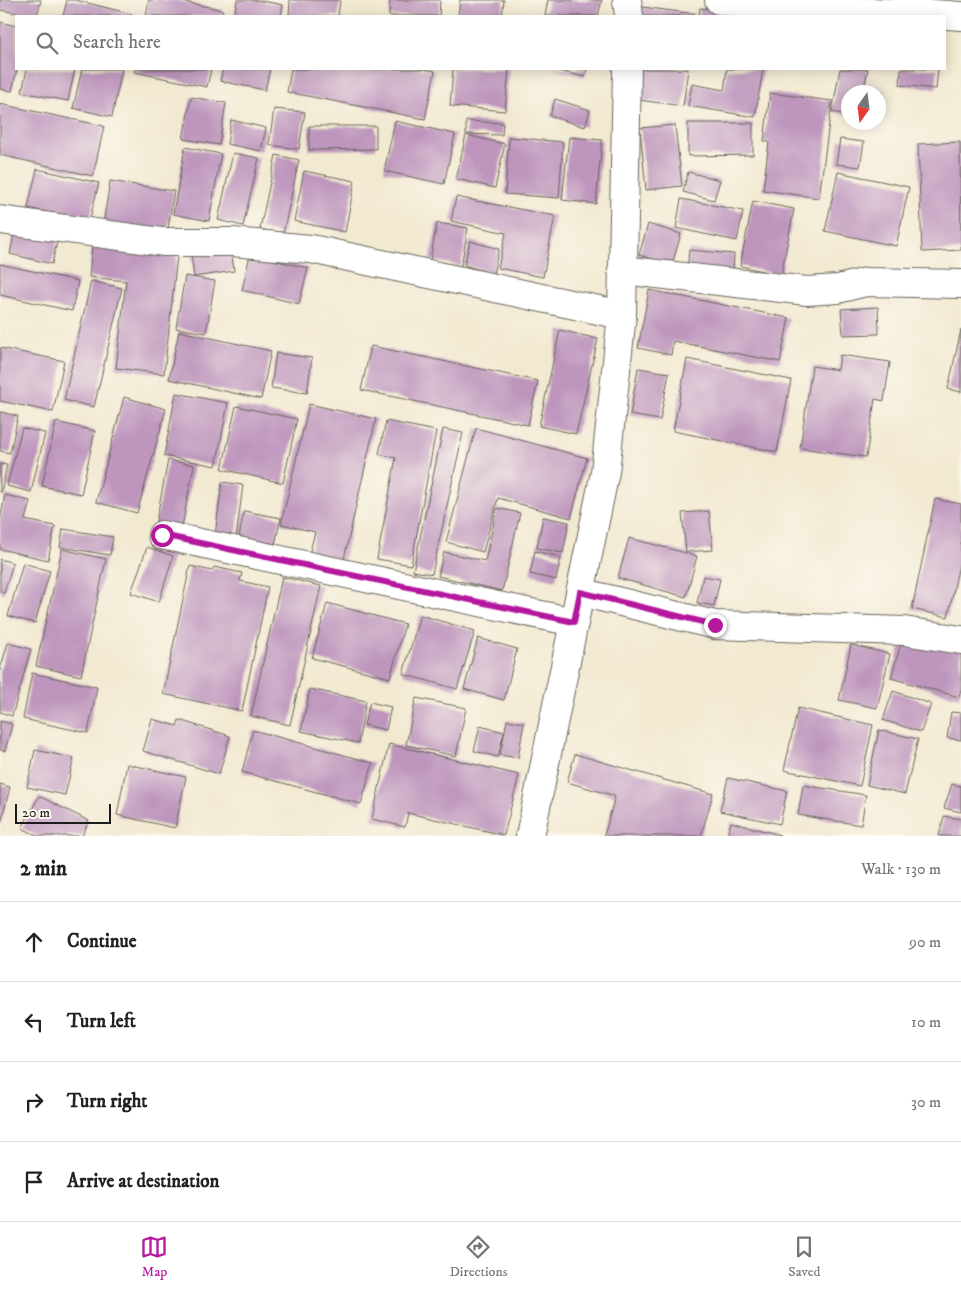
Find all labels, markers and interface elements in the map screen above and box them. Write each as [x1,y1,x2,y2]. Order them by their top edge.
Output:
search box [15,15,946,70]
icon: search [33,29,61,57]
text: Search here [73,31,161,54]
north arrow [841,85,886,130]
route start [151,524,174,547]
route end [704,614,727,637]
scale bar [15,801,111,824]
text: 20 m [22,804,50,822]
text: 2 min [20,856,67,882]
text: Walk · 130 m [861,859,941,879]
icon: ahead [20,928,48,956]
text: Continue [67,930,137,953]
text: 90 m [909,932,941,952]
icon: left [20,1008,48,1036]
text: Turn left [67,1010,136,1033]
text: 10 m [911,1012,941,1032]
icon: right [20,1088,48,1116]
text: Turn right [67,1090,147,1113]
text: 30 m [911,1092,941,1112]
icon: arrive [20,1168,48,1196]
text: Arrive at destination [67,1170,219,1193]
tab: Map [140,1233,168,1281]
tab: Directions [449,1233,507,1281]
tab: Saved [788,1233,821,1281]

